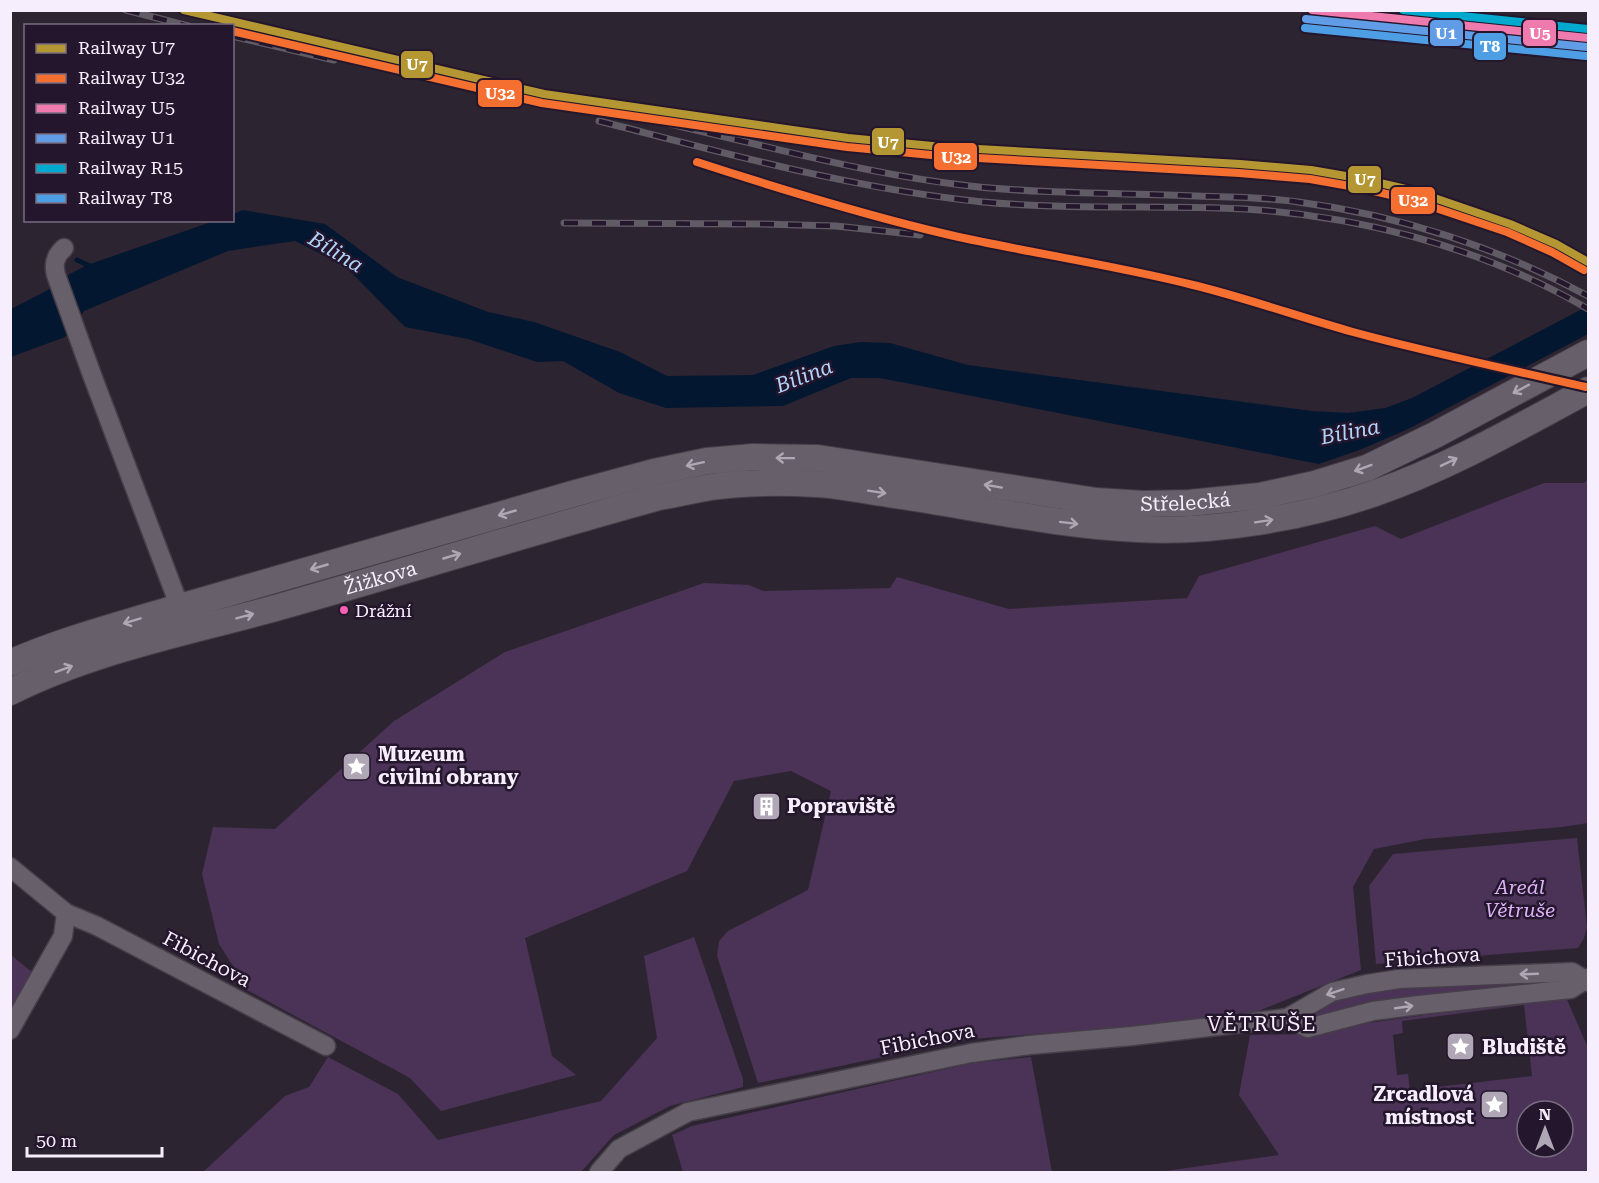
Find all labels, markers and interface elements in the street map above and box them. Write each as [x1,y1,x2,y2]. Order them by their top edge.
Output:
line badge: U1 [1429,19,1464,47]
line badge: U5 [1522,19,1557,47]
legend [24,24,234,222]
text: U1 [1435,24,1457,43]
text: U5 [1529,24,1551,43]
line badge: T8 [1473,32,1507,61]
text: Railway U7 [78,37,175,58]
text: T8 [1480,37,1500,56]
line badge: U7 [400,50,434,79]
text: U7 [406,55,428,74]
text: Railway U32 [78,67,185,88]
line badge: U32 [477,79,523,108]
text: U32 [485,84,515,103]
text: Railway U5 [78,97,175,118]
text: Railway U1 [78,127,175,148]
line badge: U7 [871,127,905,156]
text: U7 [877,133,899,152]
line badge: U32 [933,142,978,171]
text: U32 [941,148,971,167]
text: Railway R15 [78,157,183,178]
line badge: U7 [1347,165,1382,194]
text: U7 [1354,170,1376,189]
line badge: U32 [1390,186,1436,215]
text: Railway T8 [78,187,173,208]
text: U32 [1398,191,1428,210]
water label: Bílina [303,226,368,278]
water label: Bílina [771,354,836,398]
one-way arrow [1513,384,1531,395]
water label: Bílina [1317,415,1382,450]
one-way arrow [776,452,796,463]
one-way arrow [1439,456,1457,467]
one-way arrow [686,458,705,470]
one-way arrow [1354,464,1373,475]
one-way arrow [984,480,1004,491]
one-way arrow [867,487,886,498]
street label: Střelecká [1140,487,1231,516]
one-way arrow [498,508,517,519]
one-way arrow [1253,515,1273,526]
one-way arrow [1059,518,1079,529]
one-way arrow [442,550,461,561]
street label: Žižkova [341,556,419,600]
one-way arrow [310,562,329,573]
place label: Drážní [355,600,412,621]
marker: Drážní [338,604,350,616]
one-way arrow [235,610,254,621]
one-way arrow [123,616,142,627]
one-way arrow [54,663,73,674]
place label: Muzeum civilní obrany [378,742,519,789]
place icon: Muzeum civilní obrany [341,750,373,782]
building icon: Popraviště [750,790,782,822]
place label: Popraviště [787,794,896,818]
park label: Areál Větruše [1485,875,1555,922]
street label: Fibichova [159,926,255,992]
street label: Fibichova [1383,942,1481,972]
one-way arrow [1519,968,1539,979]
one-way arrow [1327,988,1345,999]
one-way arrow [1394,1002,1413,1013]
district label: VĚTRUŠE [1207,1011,1317,1036]
street label: Fibichova [878,1018,976,1060]
place icon: Bludiště [1445,1031,1477,1063]
place label: Bludiště [1482,1035,1566,1059]
place label: Zrcadlová místnost [1373,1082,1474,1129]
place icon: Zrcadlová místnost [1479,1089,1511,1121]
north arrow [1515,1099,1575,1159]
text: N [1539,1105,1551,1124]
scale bar [27,1120,162,1158]
text: 50 m [36,1130,77,1151]

